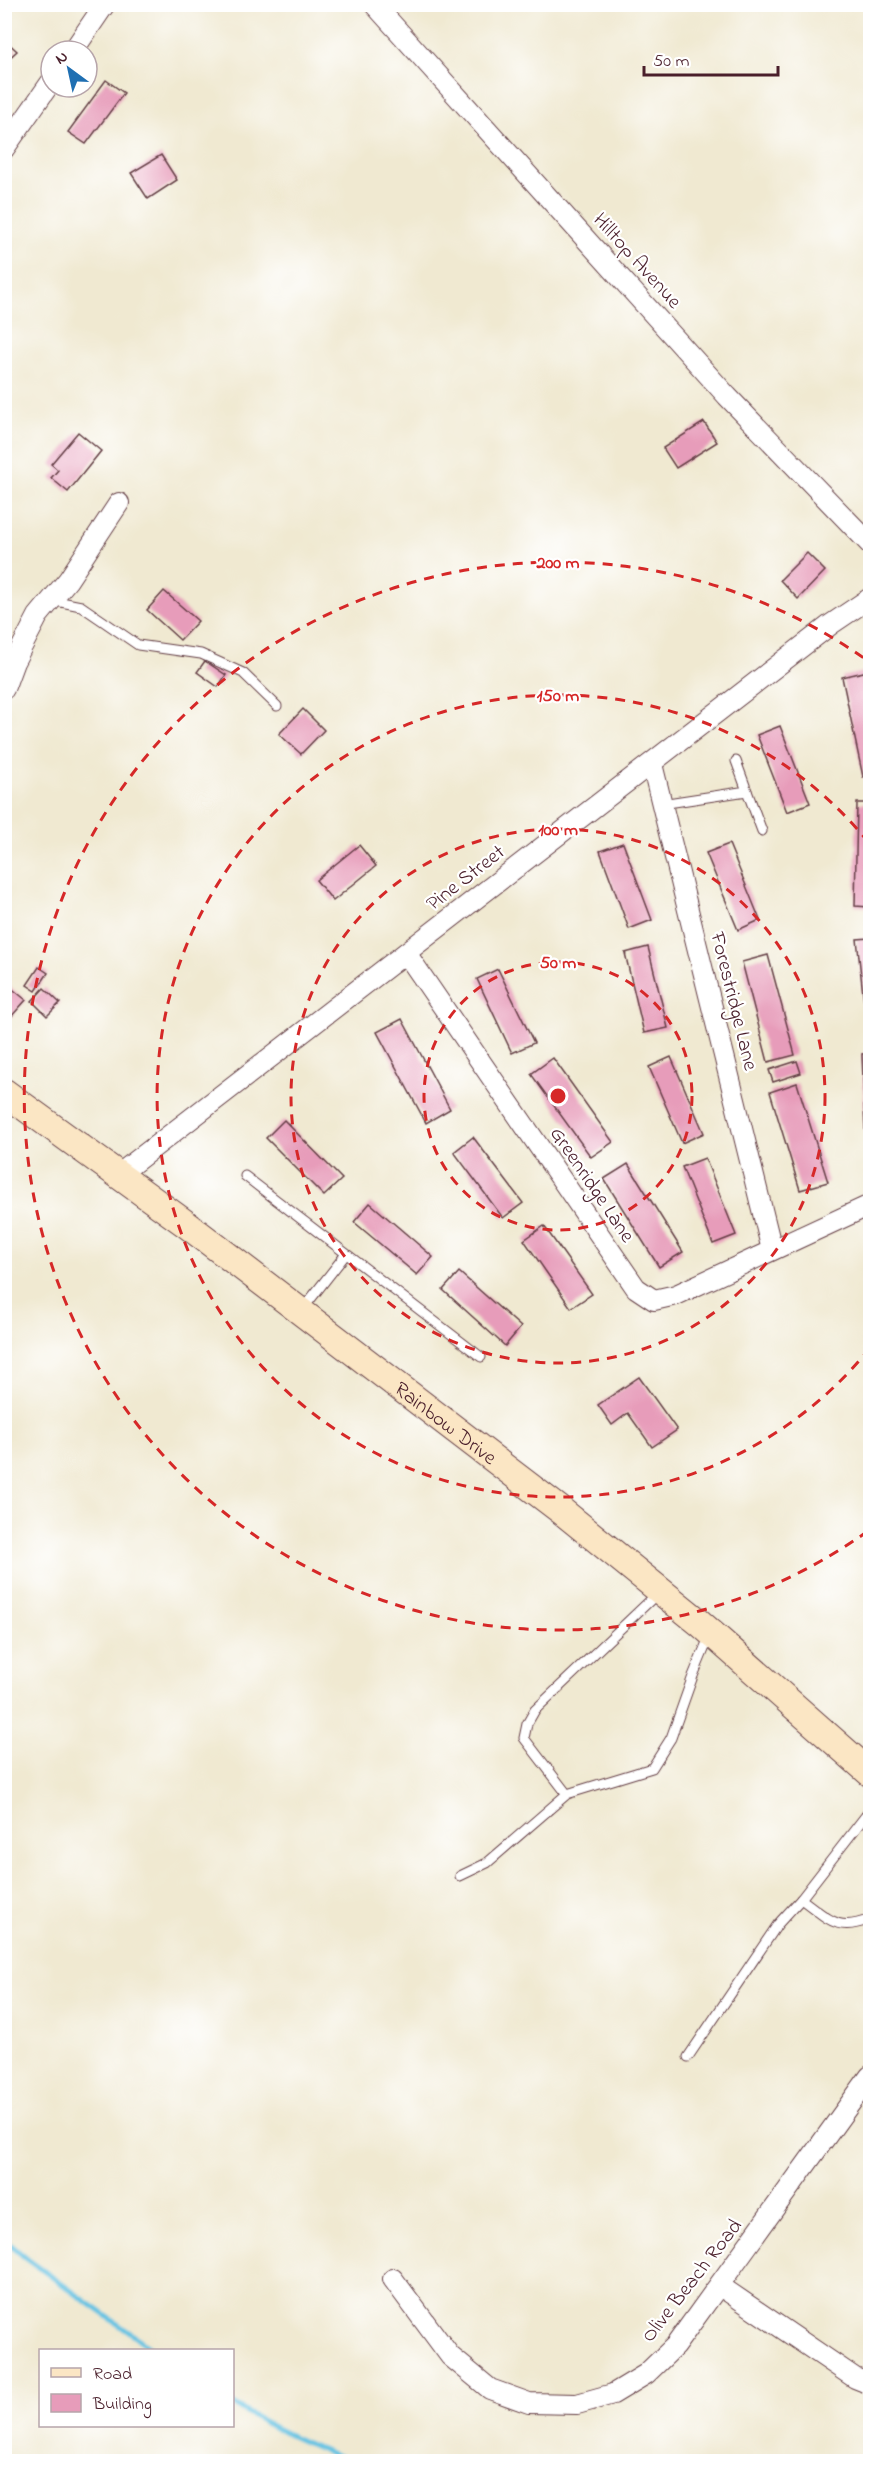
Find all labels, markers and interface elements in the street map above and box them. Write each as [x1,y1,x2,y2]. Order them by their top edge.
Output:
north arrow [39,39,99,99]
scale bar [644,39,778,77]
text: N [51,45,73,71]
text: 50 m [653,49,690,75]
street label: Hilltop Avenue [585,207,688,317]
text: 200 m [536,551,580,577]
text: 150 m [537,684,579,710]
text: 100 m [538,818,578,844]
street label: Pine Street [421,838,512,919]
street label: Forestridge Lane [699,928,765,1075]
text: 50 m [540,951,576,977]
centre of rings [548,1086,568,1106]
street label: Greenridge Lane [540,1121,642,1251]
street label: Rainbow Drive [387,1375,503,1474]
street label: Olive Beach Road [635,2213,751,2349]
legend [39,2349,234,2427]
text: Road [93,2362,132,2388]
text: Building [92,2392,152,2419]

